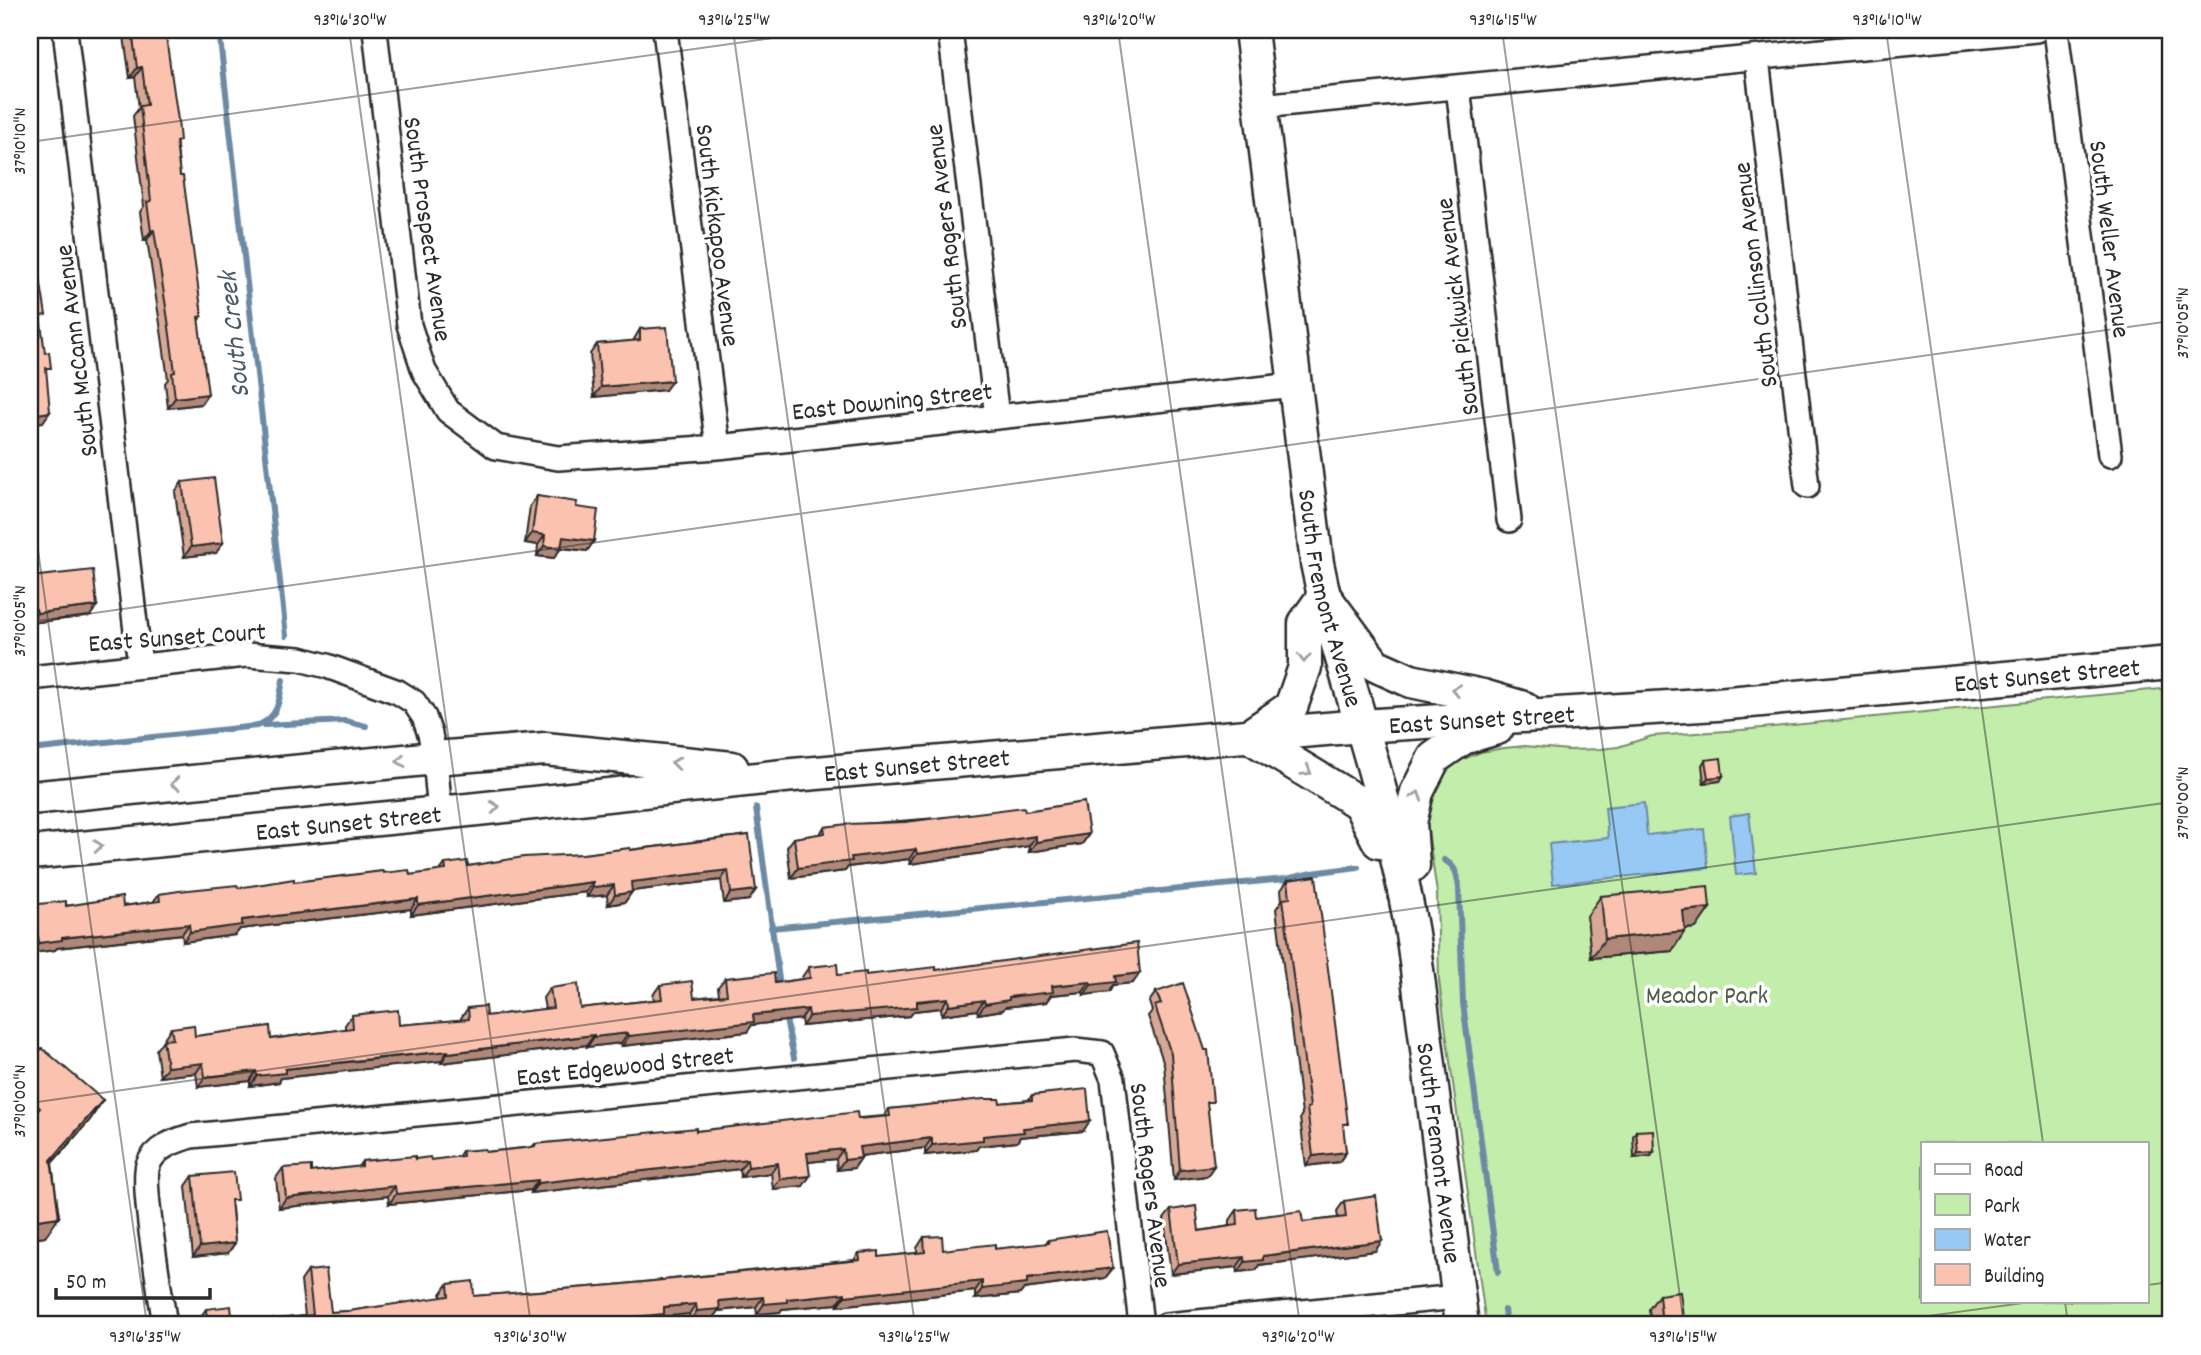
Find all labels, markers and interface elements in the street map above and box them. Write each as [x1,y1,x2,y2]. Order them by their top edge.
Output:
text: 93°16'30"W [314,9,387,34]
text: 93°16'25"W [698,9,770,34]
text: 93°16'20"W [1083,9,1156,34]
text: 93°16'15"W [1469,9,1537,34]
text: 93°16'10"W [1853,9,1922,34]
text: 37°10'10"N [9,107,34,175]
street label: South Prospect Avenue [391,115,460,344]
street label: South Kickapoo Avenue [684,122,748,349]
street label: South Rogers Avenue [918,122,979,331]
street label: South Weller Avenue [2077,139,2138,340]
street label: South Collinson Avenue [1725,160,1790,389]
street label: South Pickwick Avenue [1428,196,1491,418]
street label: South McCann Avenue [47,242,110,459]
water label: South Creek [210,267,263,400]
text: 37°10'05"N [2172,287,2197,359]
street label: East Downing Street [790,375,995,432]
street label: South Fremont Avenue [1286,487,1370,712]
text: 37°10'05"N [9,585,34,657]
street label: East Sunset Court [87,615,268,664]
street label: East Sunset Street [1953,651,2142,705]
one-way arrow [1297,653,1312,664]
one-way arrow [1450,684,1462,699]
street label: East Sunset Street [1388,698,1576,746]
street label: East Sunset Street [822,741,1012,794]
one-way arrow [395,753,406,768]
one-way arrow [670,755,682,770]
one-way arrow [1300,763,1313,776]
text: 37°10'00"N [2172,767,2197,839]
one-way arrow [169,776,180,791]
one-way arrow [1409,791,1424,803]
street label: East Sunset Street [254,798,444,853]
one-way arrow [489,800,501,815]
one-way arrow [92,839,103,854]
park label: Meador Park [1646,979,1768,1016]
street label: East Edgewood Street [515,1039,736,1098]
street label: South Fremont Avenue [1404,1041,1469,1266]
text: 37°10'00"N [9,1065,34,1137]
street label: South Rogers Avenue [1118,1081,1179,1290]
legend [1921,1142,2148,1302]
text: Road [1984,1157,2023,1187]
text: Park [1984,1193,2020,1223]
text: Water [1984,1227,2031,1257]
scale bar [56,1257,210,1301]
text: Building [1984,1263,2044,1293]
text: 50 m [66,1269,106,1299]
text: 93°16'35"W [109,1326,181,1351]
text: 93°16'30"W [494,1326,567,1351]
text: 93°16'25"W [878,1326,950,1351]
text: 93°16'20"W [1262,1326,1335,1351]
text: 93°16'15"W [1649,1326,1717,1351]

